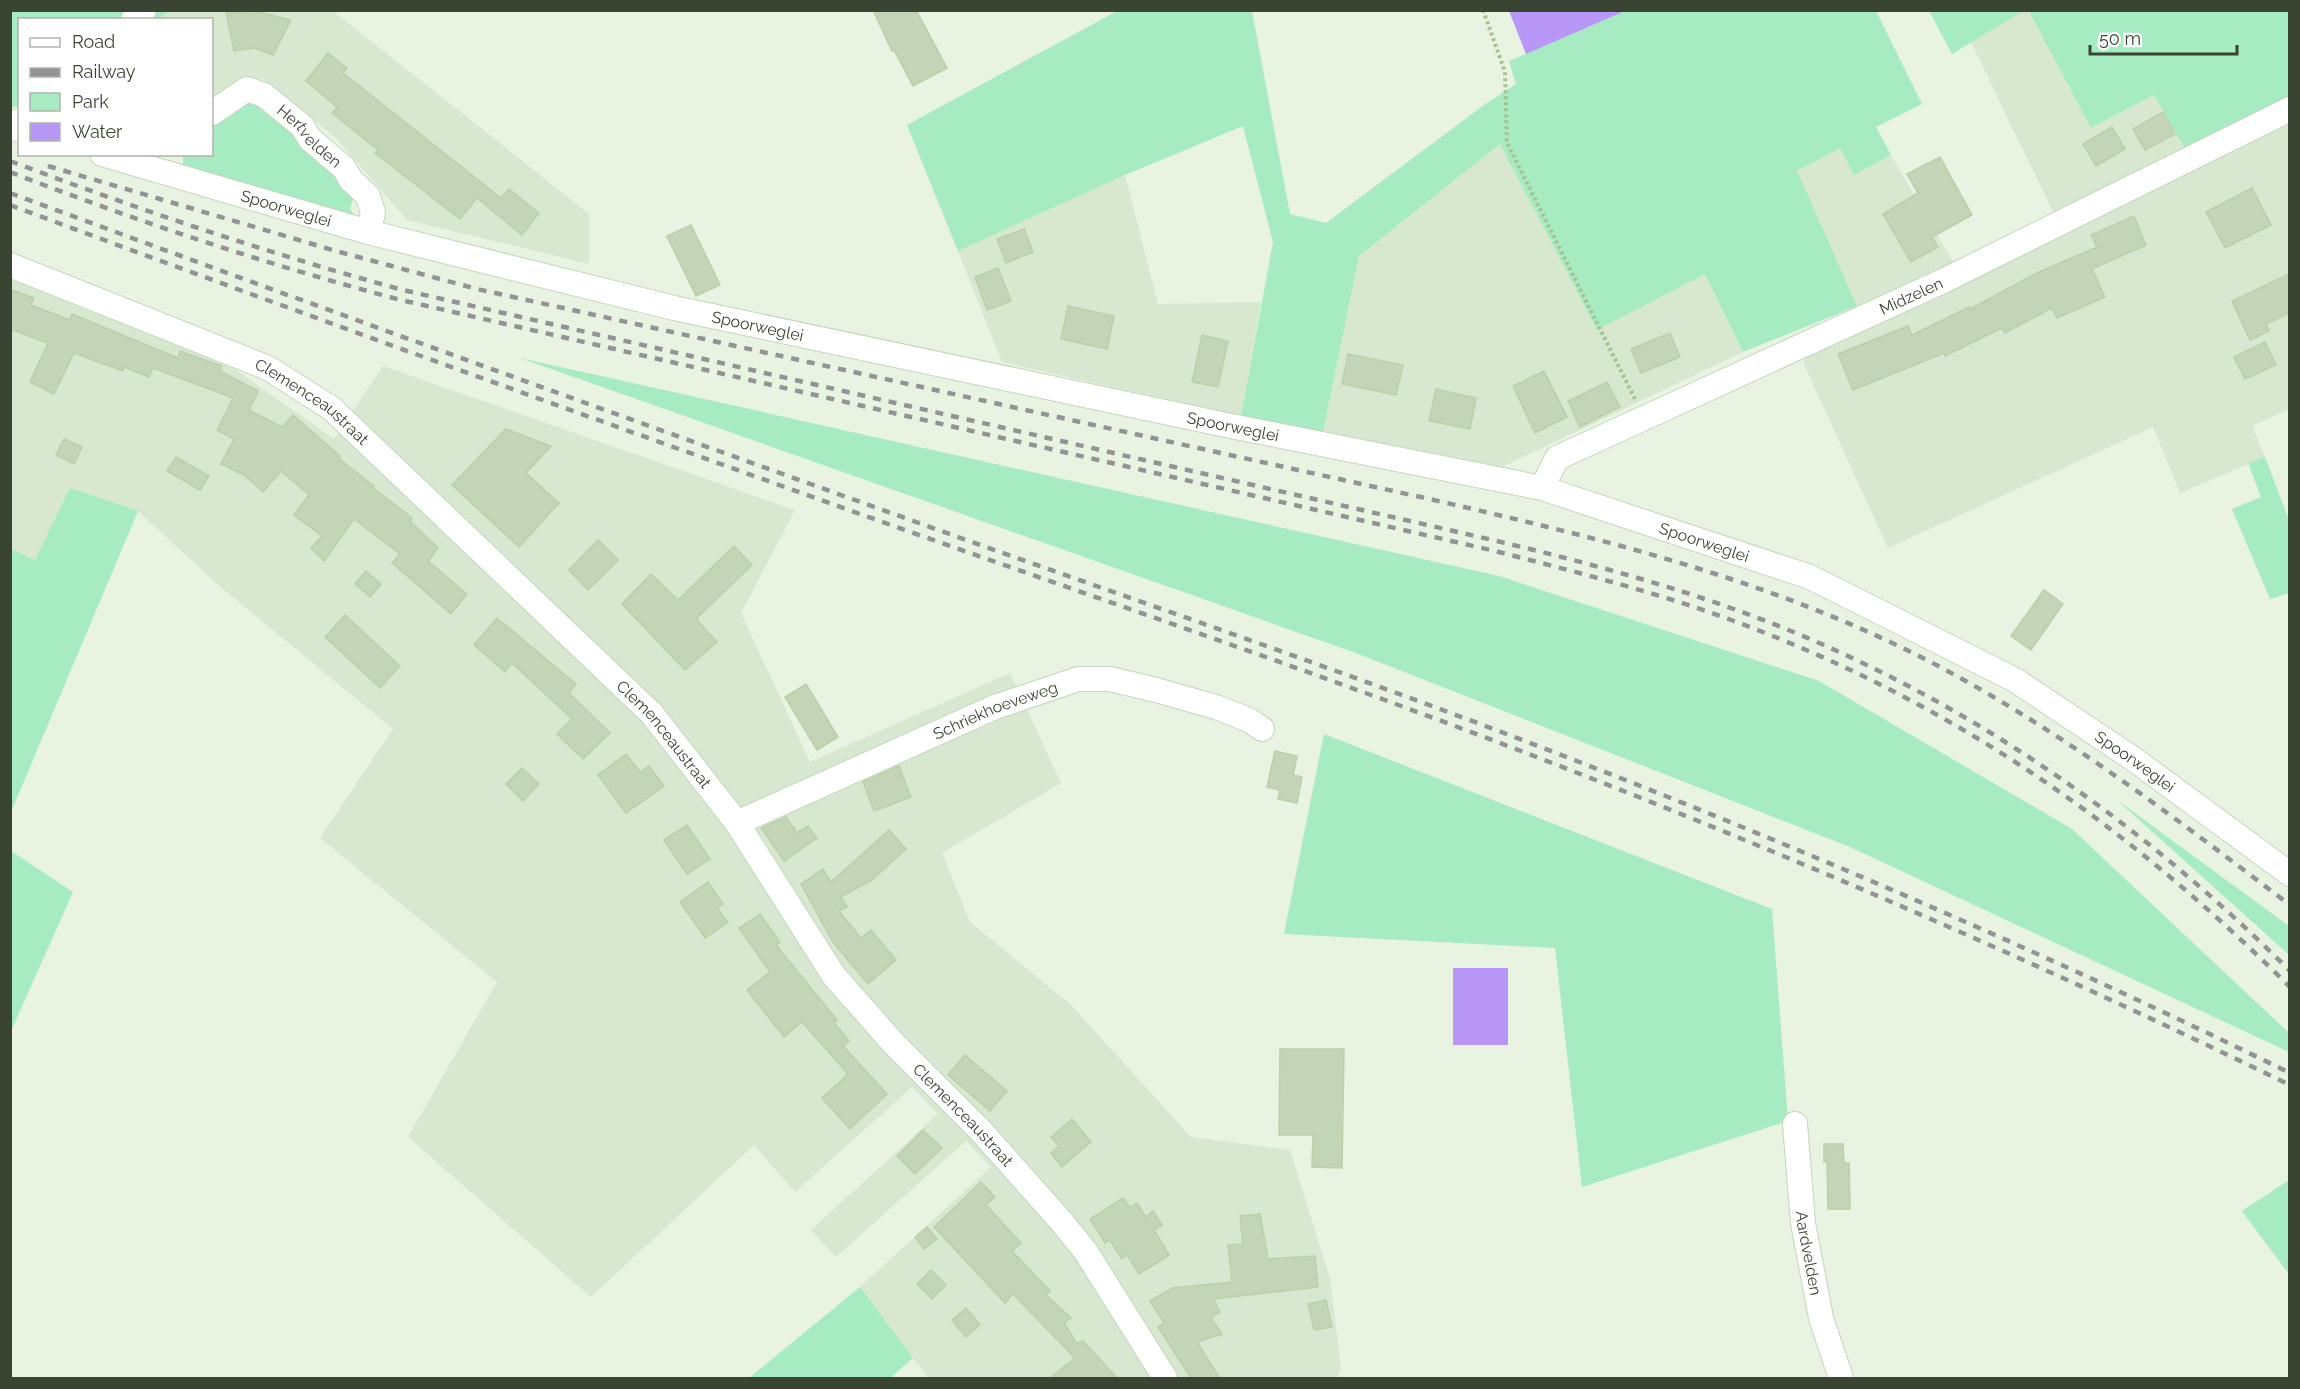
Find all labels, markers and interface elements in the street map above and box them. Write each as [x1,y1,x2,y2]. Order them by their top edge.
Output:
legend [18,18,213,156]
scale bar [2090,18,2237,56]
text: 50 m [2099,28,2141,49]
text: Road [72,31,115,52]
text: Railway [72,61,136,82]
text: Park [72,91,109,112]
street label: Hertvelden [274,100,346,171]
text: Water [72,121,123,142]
street label: Spoorweglei [239,186,334,230]
street label: Midzelen [1876,273,1946,318]
street label: Spoorweglei [710,307,805,345]
street label: Clemenceaustraat [253,354,373,449]
street label: Spoorweglei [1185,408,1281,445]
street label: Spoorweglei [1657,518,1752,566]
street label: Clemenceaustraat [613,676,716,792]
street label: Schriekhoeveweg [930,677,1060,743]
street label: Spoorweglei [2092,727,2179,796]
street label: Clemenceaustraat [909,1059,1018,1171]
street label: Aardvelden [1793,1210,1826,1297]

